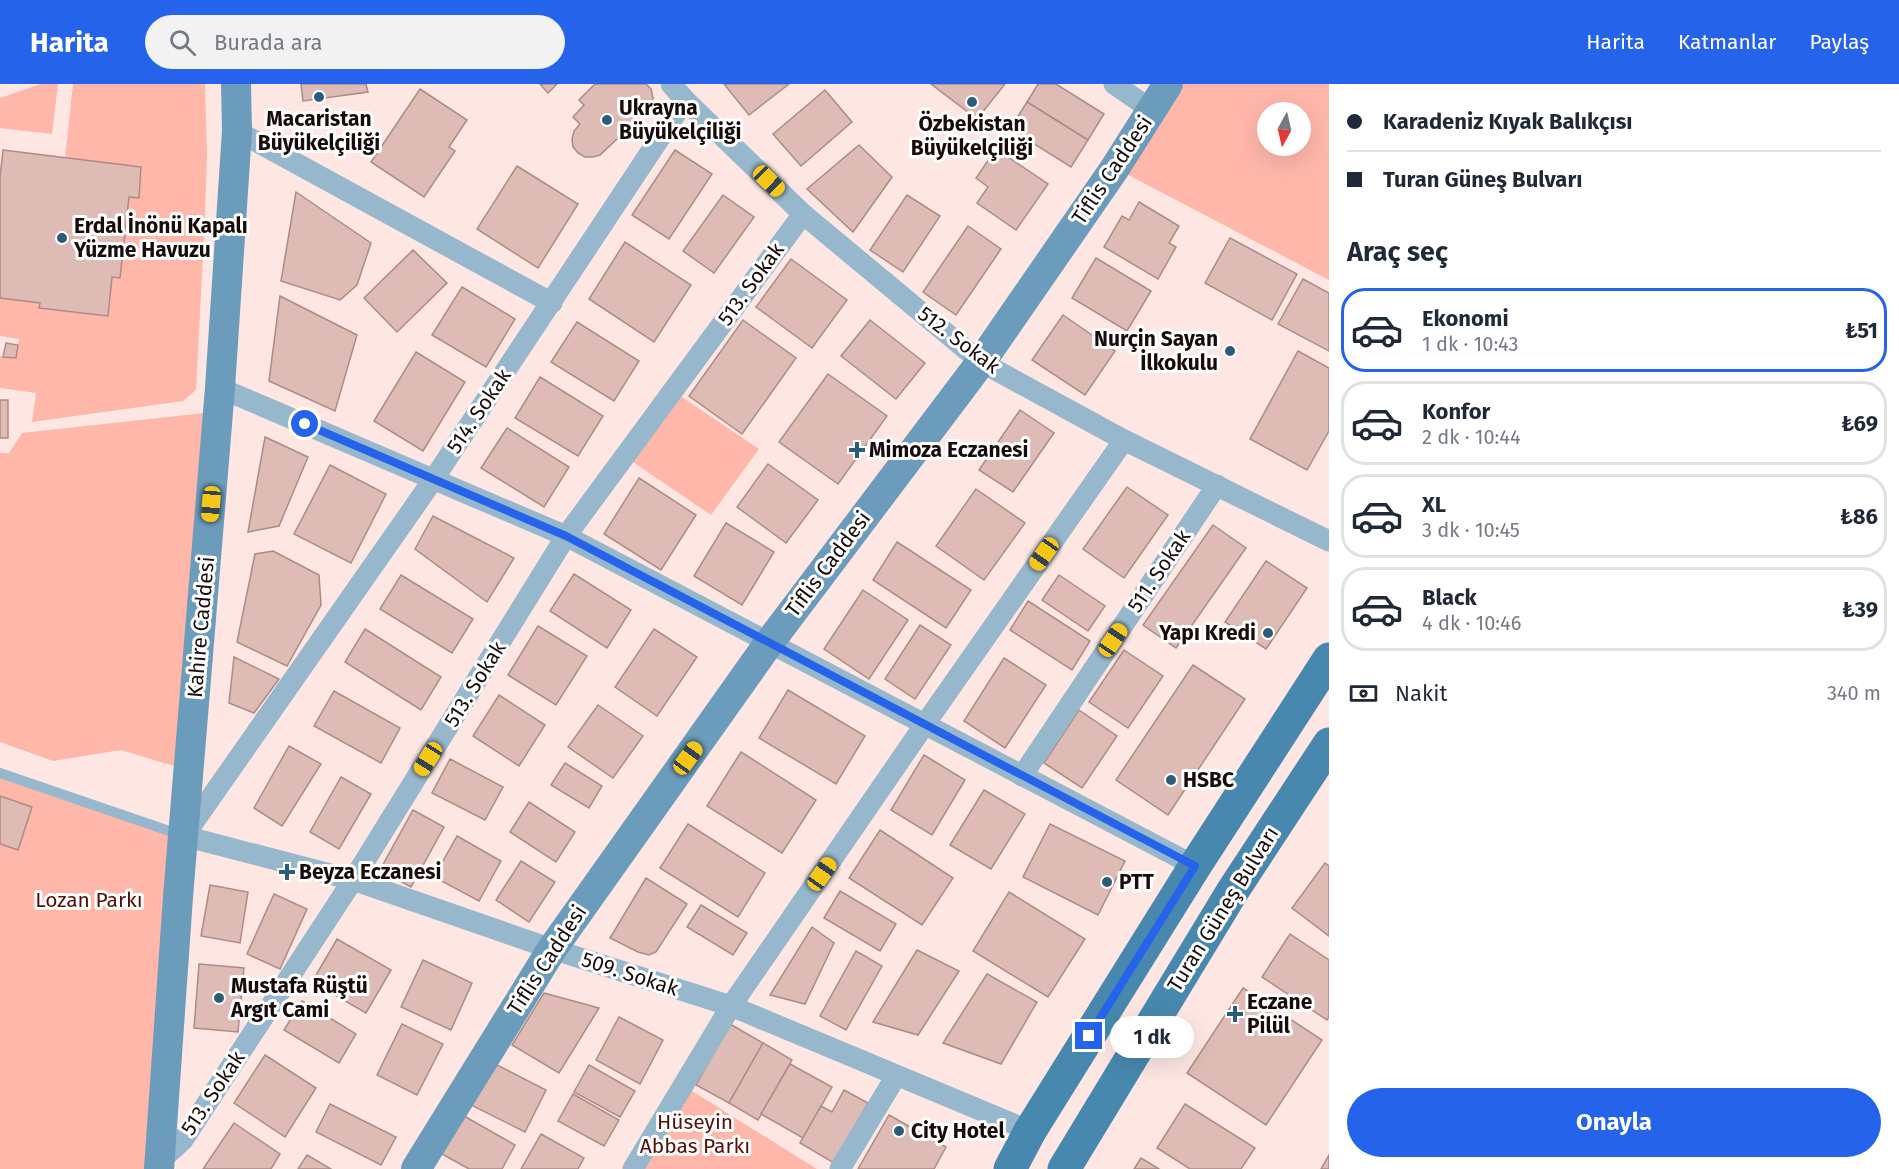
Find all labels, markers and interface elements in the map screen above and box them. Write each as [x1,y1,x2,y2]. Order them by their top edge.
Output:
search box [145,15,565,69]
text: Harita [30,26,109,59]
icon: search [166,26,199,59]
text: Burada ara [214,29,322,56]
text: Harita [1586,29,1645,55]
text: Katmanlar [1678,29,1776,55]
text: Paylaş [1809,29,1869,55]
marker: Macaristan Büyükelçiliği [312,90,326,104]
place label: Ukrayna Büyükelçiliği [619,95,742,145]
marker: Özbekistan Büyükelçiliği [965,95,979,109]
north arrow [1257,102,1311,156]
map controls [1257,102,1311,156]
place label: Macaristan Büyükelçiliği [258,106,380,156]
text: Karadeniz Kıyak Balıkçısı [1383,108,1632,135]
place label: Özbekistan Büyükelçiliği [911,110,1033,161]
street label: Tiflis Caddesi [1066,111,1158,229]
marker: Ukrayna Büyükelçiliği [600,113,614,127]
car [750,162,788,200]
text: Turan Güneş Bulvarı [1383,166,1582,193]
place label: Erdal İnönü Kapalı Yüzme Havuzu [73,212,248,263]
marker: Erdal İnönü Kapalı Yüzme Havuzu [55,231,69,245]
text: Araç seç [1347,236,1448,268]
street label: 513. Sokak [712,237,790,330]
street label: 512. Sokak [913,301,1005,379]
icon: car [1350,303,1404,357]
text: Ekonomi [1422,305,1509,332]
text: ₺51 [1845,317,1878,344]
place label: Nurçin Sayan İlkokulu [1094,326,1218,376]
text: 1 dk · 10:43 [1422,332,1518,356]
marker: Nurçin Sayan İlkokulu [1223,344,1237,358]
street label: 514. Sokak [441,363,517,458]
icon: car [1350,396,1404,450]
text: Konfor [1422,398,1490,425]
route start [291,410,318,437]
text: ₺69 [1841,410,1878,437]
text: 2 dk · 10:44 [1422,425,1521,449]
place label: Mimoza Eczanesi [869,437,1028,463]
marker: Mimoza Eczanesi [850,443,864,457]
car [200,485,222,523]
icon: car [1350,489,1404,543]
text: XL [1422,491,1446,518]
text: ₺86 [1840,503,1878,530]
street label: Tiflis Caddesi [780,506,876,622]
text: 3 dk · 10:45 [1422,518,1520,542]
street label: 511. Sokak [1122,524,1196,617]
car [1026,534,1062,574]
street label: Kahire Caddesi [182,555,220,699]
icon: car [1350,582,1404,636]
text: Black [1422,584,1477,611]
text: ₺39 [1842,596,1878,623]
text: 4 dk · 10:46 [1422,611,1521,635]
car [1095,620,1131,660]
place label: Yapı Kredi [1158,620,1256,646]
marker: Yapı Kredi [1261,626,1275,640]
street label: 513. Sokak [439,636,512,732]
icon: cash [1347,677,1380,710]
text: Nakit [1395,680,1447,707]
text: 340 m [1827,681,1881,705]
car [670,738,706,778]
car [411,739,445,779]
place label: HSBC [1183,767,1234,793]
marker: HSBC [1164,773,1178,787]
street label: Turan Güneş Bulvarı [1162,822,1284,996]
car [804,854,840,894]
place label: Beyza Eczanesi [299,859,441,885]
marker: Beyza Eczanesi [280,865,294,879]
place label: PTT [1119,869,1154,895]
marker: PTT [1100,875,1114,889]
park label: Lozan Parkı [35,887,143,913]
street label: Tiflis Caddesi [502,900,592,1020]
street label: 509. Sokak [578,946,682,1002]
place label: Mustafa Rüştü Argıt Cami [230,973,368,1023]
place label: Eczane Pilül [1247,989,1313,1039]
marker: Mustafa Rüştü Argıt Cami [212,991,226,1005]
marker: Eczane Pilül [1228,1007,1242,1021]
callout: 1 dk [1110,1015,1194,1057]
route end [1075,1022,1102,1049]
text: 1 dk [1133,1025,1171,1049]
street label: 513. Sokak [175,1046,251,1140]
button: Onayla [1347,1088,1881,1157]
park label: Hüseyin Abbas Parkı [640,1109,750,1159]
place label: City Hotel [911,1118,1005,1144]
marker: City Hotel [892,1124,906,1138]

